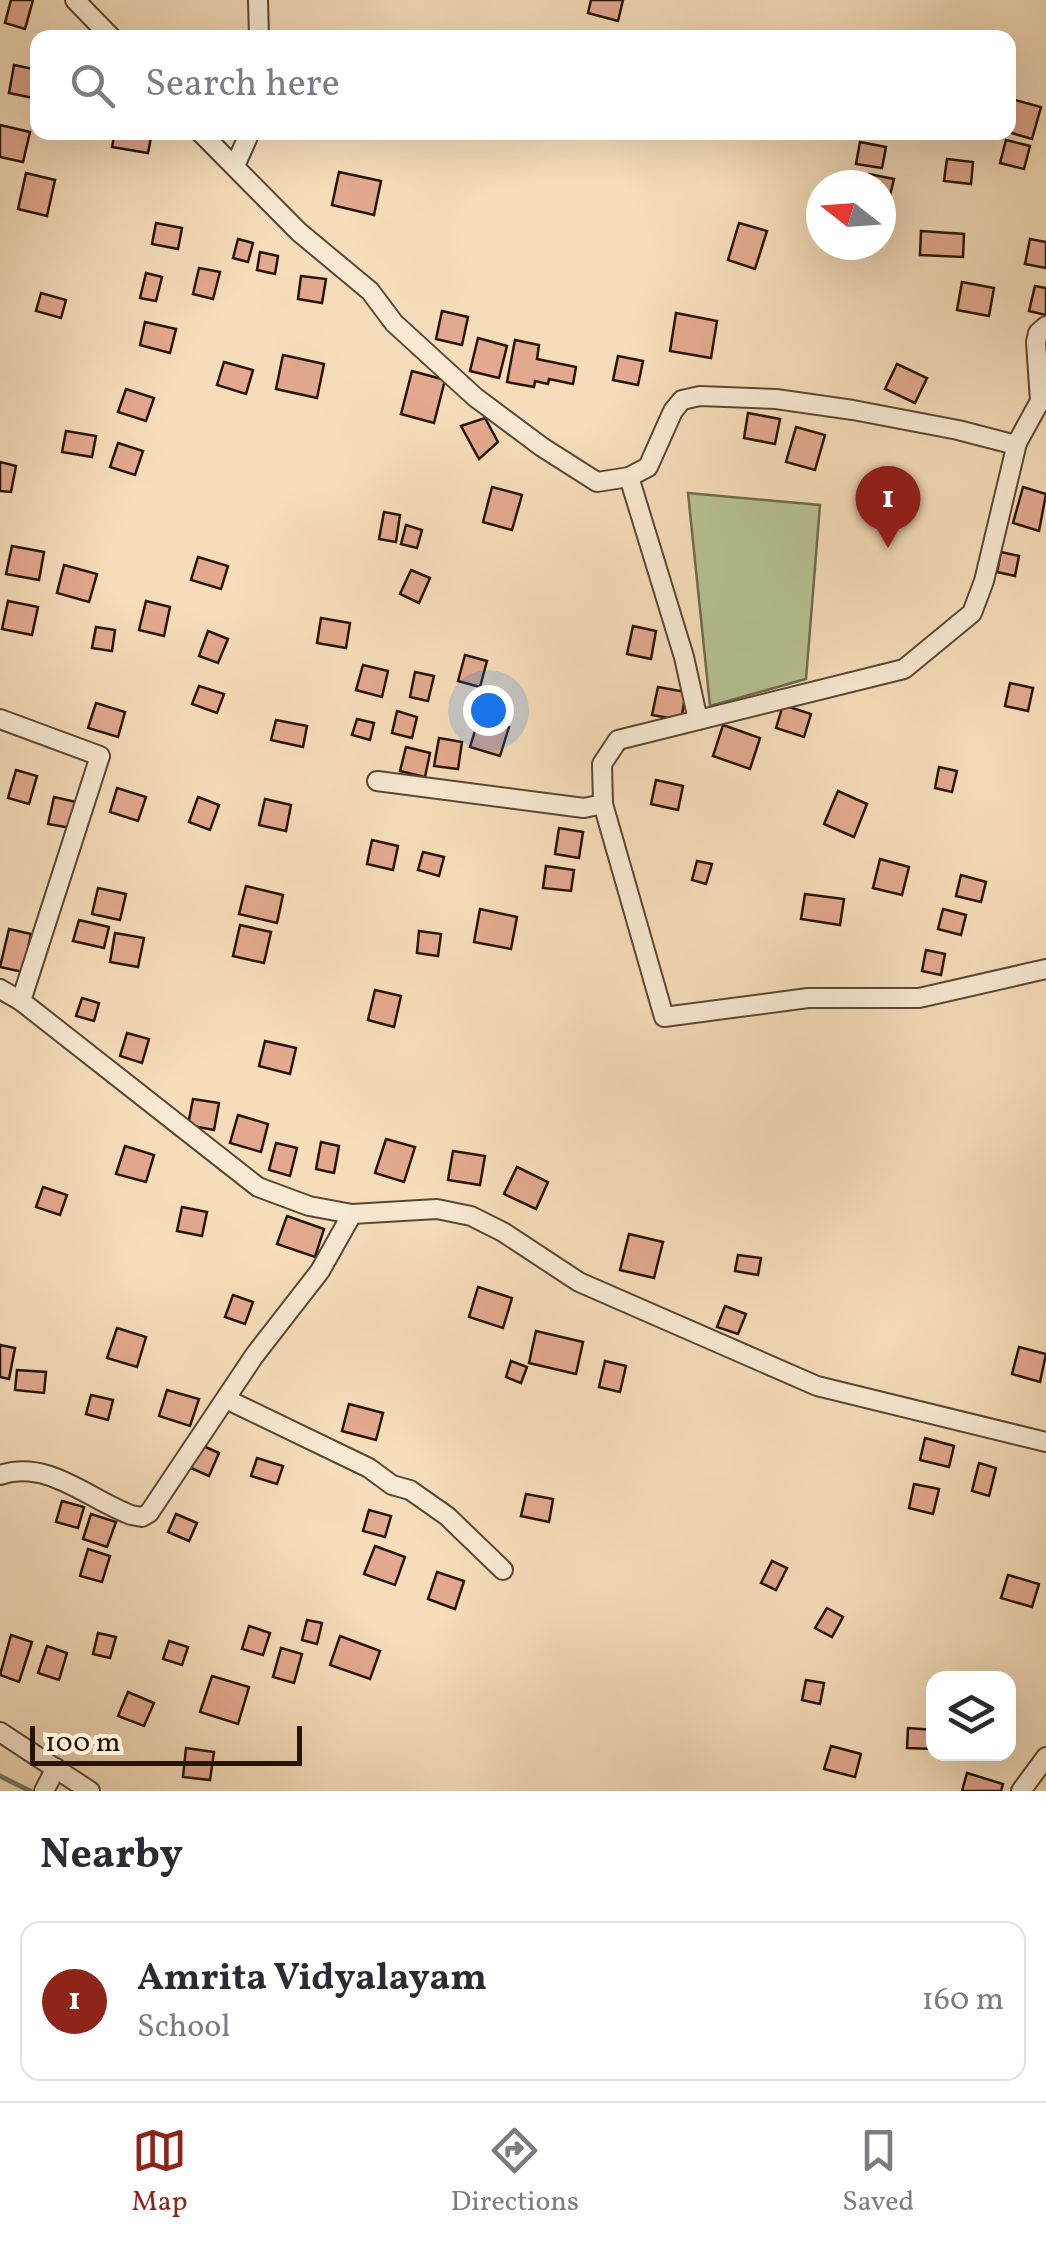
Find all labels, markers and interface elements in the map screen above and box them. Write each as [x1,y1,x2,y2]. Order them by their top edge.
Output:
search box [30,30,1016,140]
icon: search [65,58,120,113]
text: Search here [145,59,340,112]
north arrow [806,170,896,260]
pin: 1 [856,466,920,548]
your location [463,685,514,736]
map controls [926,1671,1016,1761]
button: layers [926,1671,1016,1761]
scale bar [30,1721,302,1766]
text: 100 m [45,1724,120,1763]
text: Nearby [40,1827,183,1886]
text: Amrita Vidyalayam [137,1953,487,2006]
text: 1 [68,1979,81,2023]
text: 160 m [921,1979,1004,2023]
text: School [137,2006,231,2050]
tab: Map [132,2123,188,2222]
tab: Directions [451,2123,579,2222]
tab: Saved [842,2123,914,2222]

